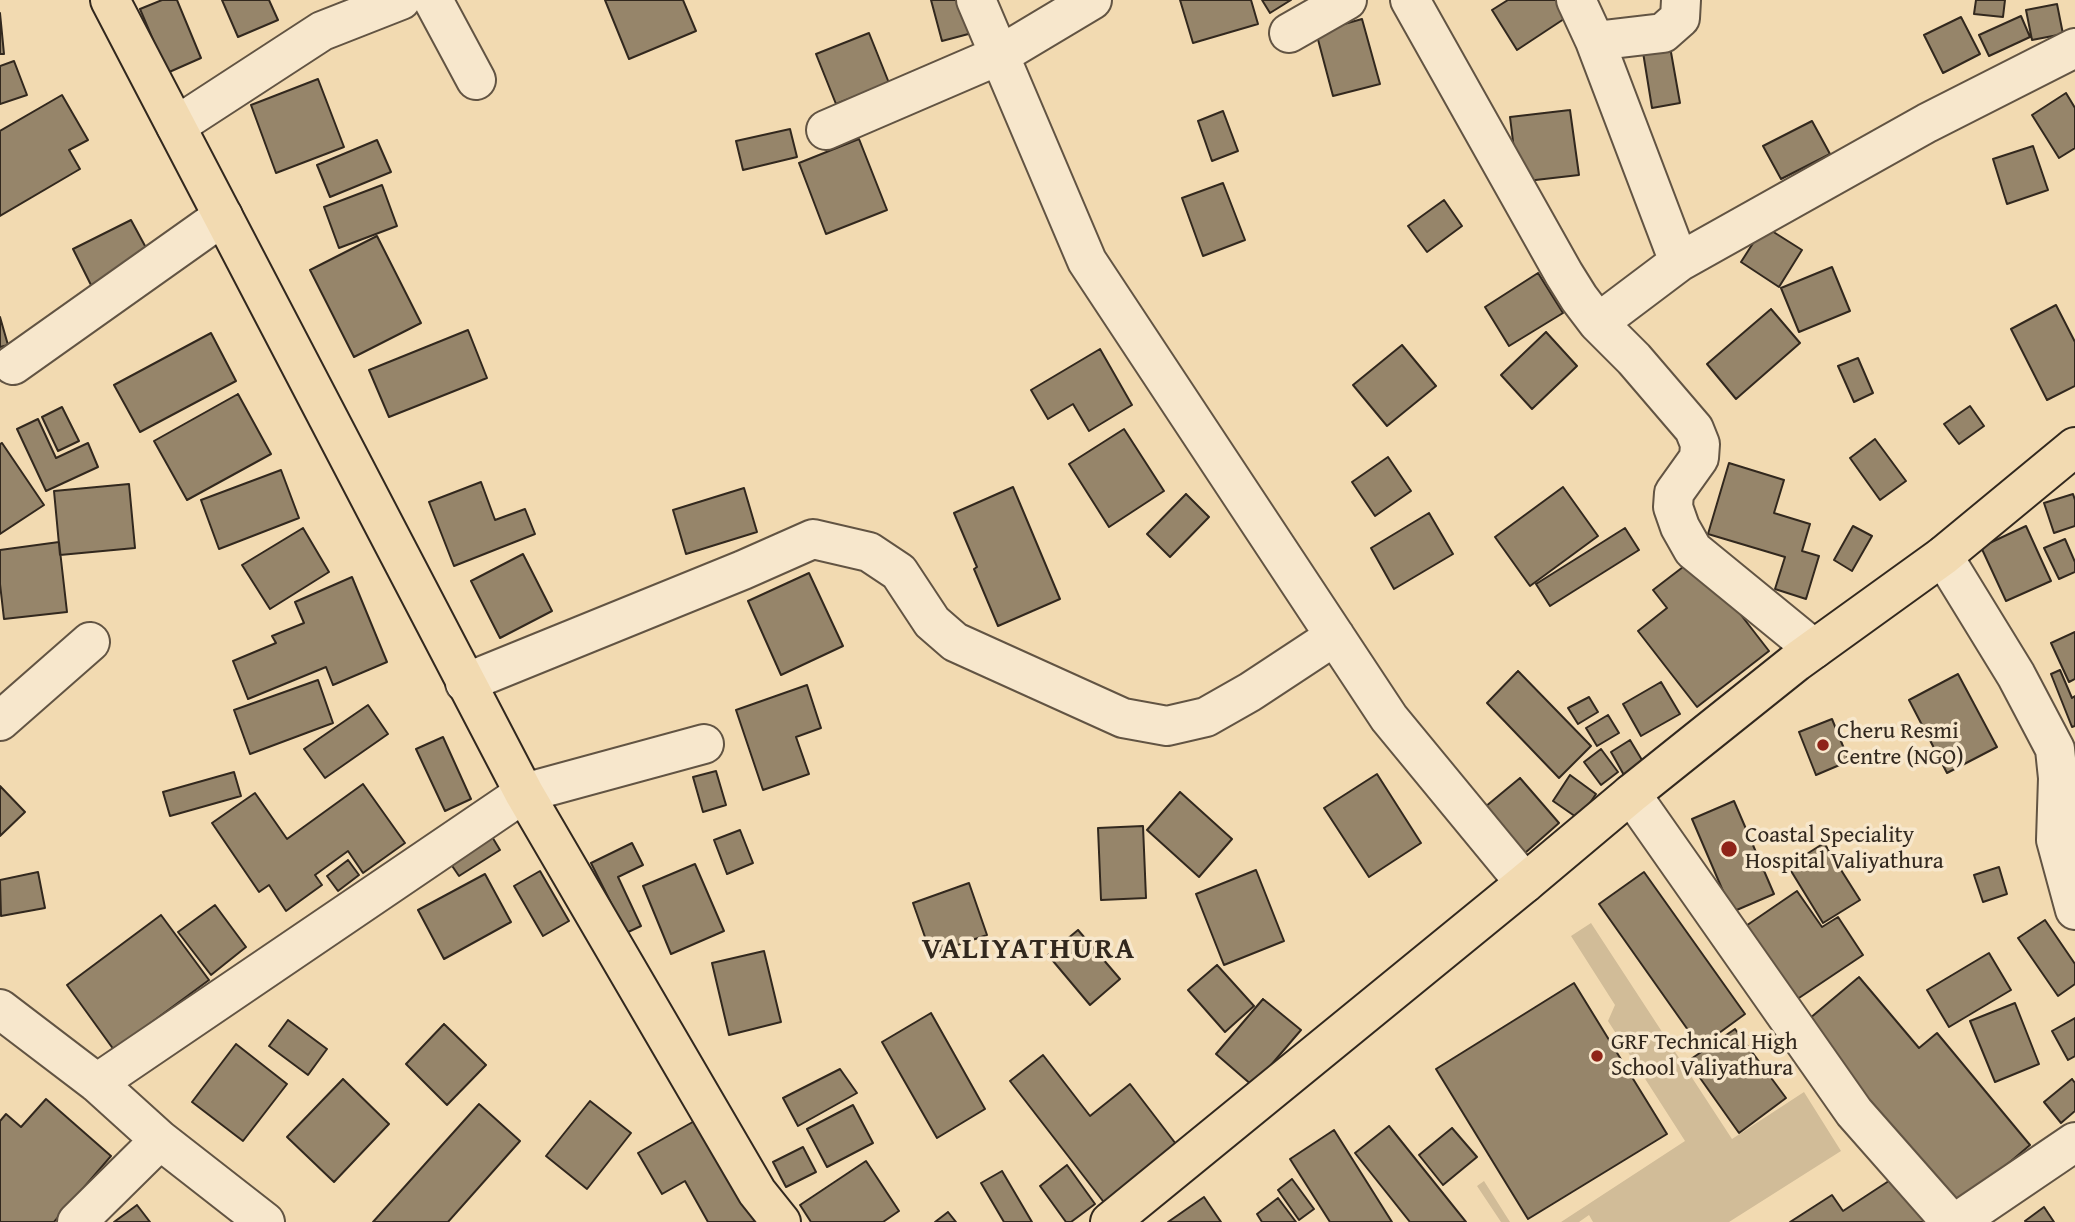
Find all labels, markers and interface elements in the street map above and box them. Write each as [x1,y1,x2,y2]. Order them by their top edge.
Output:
place label: Cheru Resmi Centre (NGO) [1837,718,1964,772]
marker: Cheru Resmi Centre (NGO) [1815,737,1831,753]
place label: Coastal Speciality Hospital Valiyathura [1745,822,1944,876]
marker: Coastal Speciality Hospital Valiyathura [1719,839,1739,859]
district label: VALIYATHURA [923,932,1135,968]
place label: GRF Technical High School Valiyathura [1611,1029,1798,1083]
marker: GRF Technical High School Valiyathura [1589,1048,1605,1064]

